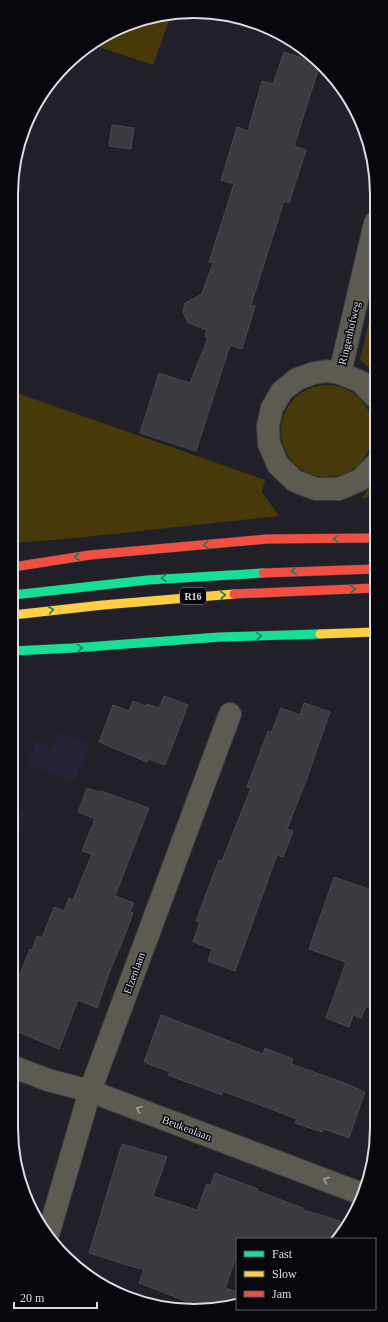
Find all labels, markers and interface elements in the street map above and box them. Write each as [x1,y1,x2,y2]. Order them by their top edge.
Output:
street label: Ringenhofweg [336,300,362,366]
one-way arrow [333,535,339,543]
one-way arrow [203,540,209,549]
one-way arrow [74,552,80,561]
one-way arrow [291,567,297,575]
one-way arrow [161,574,167,583]
one-way arrow [350,584,356,593]
road number: R16 [180,588,206,604]
one-way arrow [220,590,226,599]
one-way arrow [48,606,55,615]
one-way arrow [256,632,262,640]
one-way arrow [77,643,83,652]
street label: Elzenlaan [121,950,147,995]
one-way arrow [135,1106,142,1114]
street label: Beukenlaan [161,1113,214,1143]
one-way arrow [322,1176,329,1184]
legend [236,1238,376,1310]
text: Fast [272,1247,293,1261]
text: Slow [272,1267,297,1281]
scale bar [14,1284,97,1310]
text: Jam [272,1287,292,1301]
text: 20 m [20,1291,45,1305]

